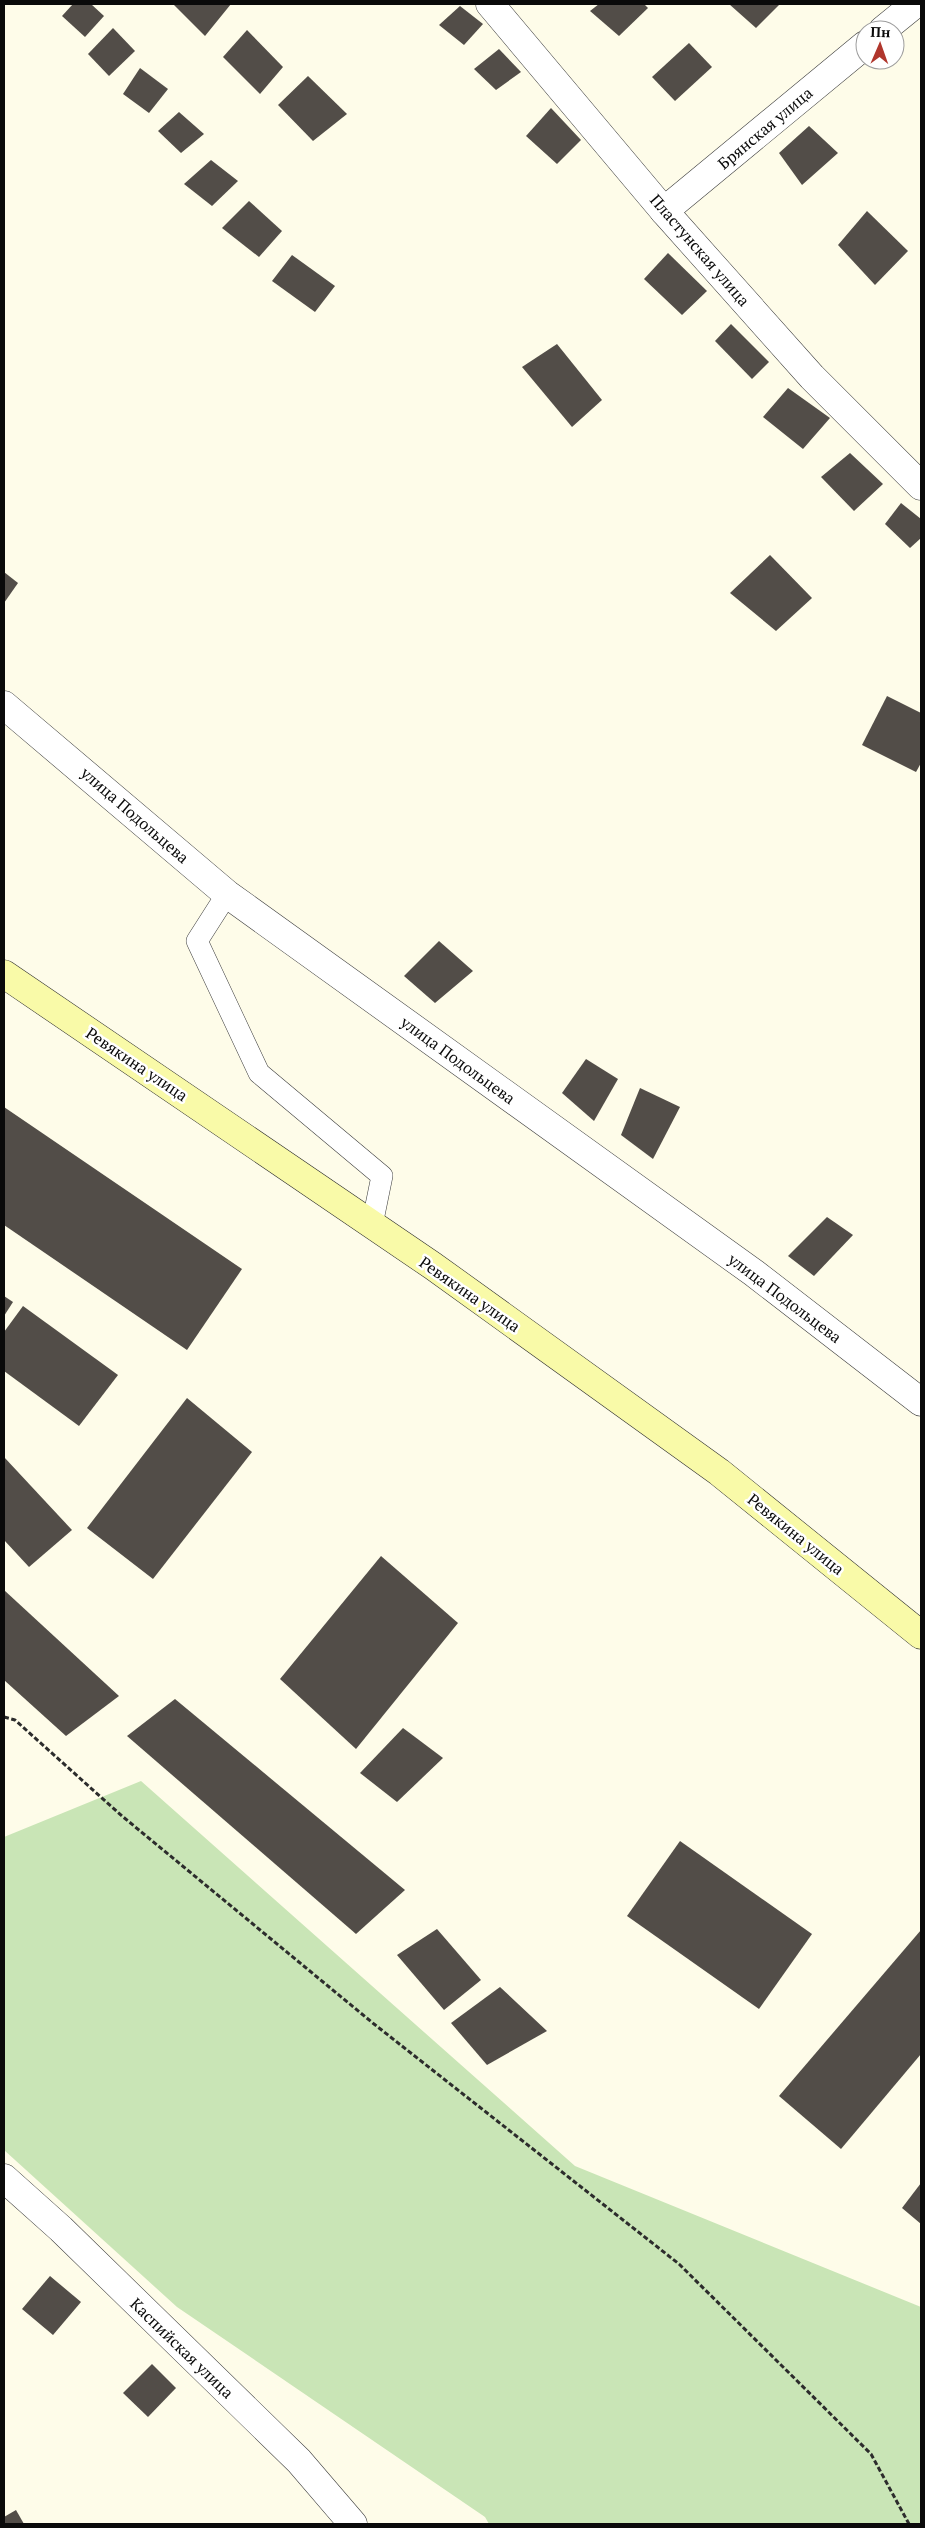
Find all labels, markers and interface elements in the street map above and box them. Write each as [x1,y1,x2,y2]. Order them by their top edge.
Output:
north arrow [855,20,905,70]
text: Пн [870,22,891,41]
street label: Брянская улица [713,82,817,174]
street label: Пластунская улица [645,189,755,311]
street label: улица Подольцева [75,761,194,868]
street label: улица Подольцева [395,1010,520,1109]
street label: Ревякина улица [82,1022,192,1106]
street label: улица Подольцева [723,1247,846,1348]
street label: Ревякина улица [415,1251,525,1337]
street label: Ревякина улица [743,1488,849,1580]
street label: Каспийская улица [125,2293,239,2403]

